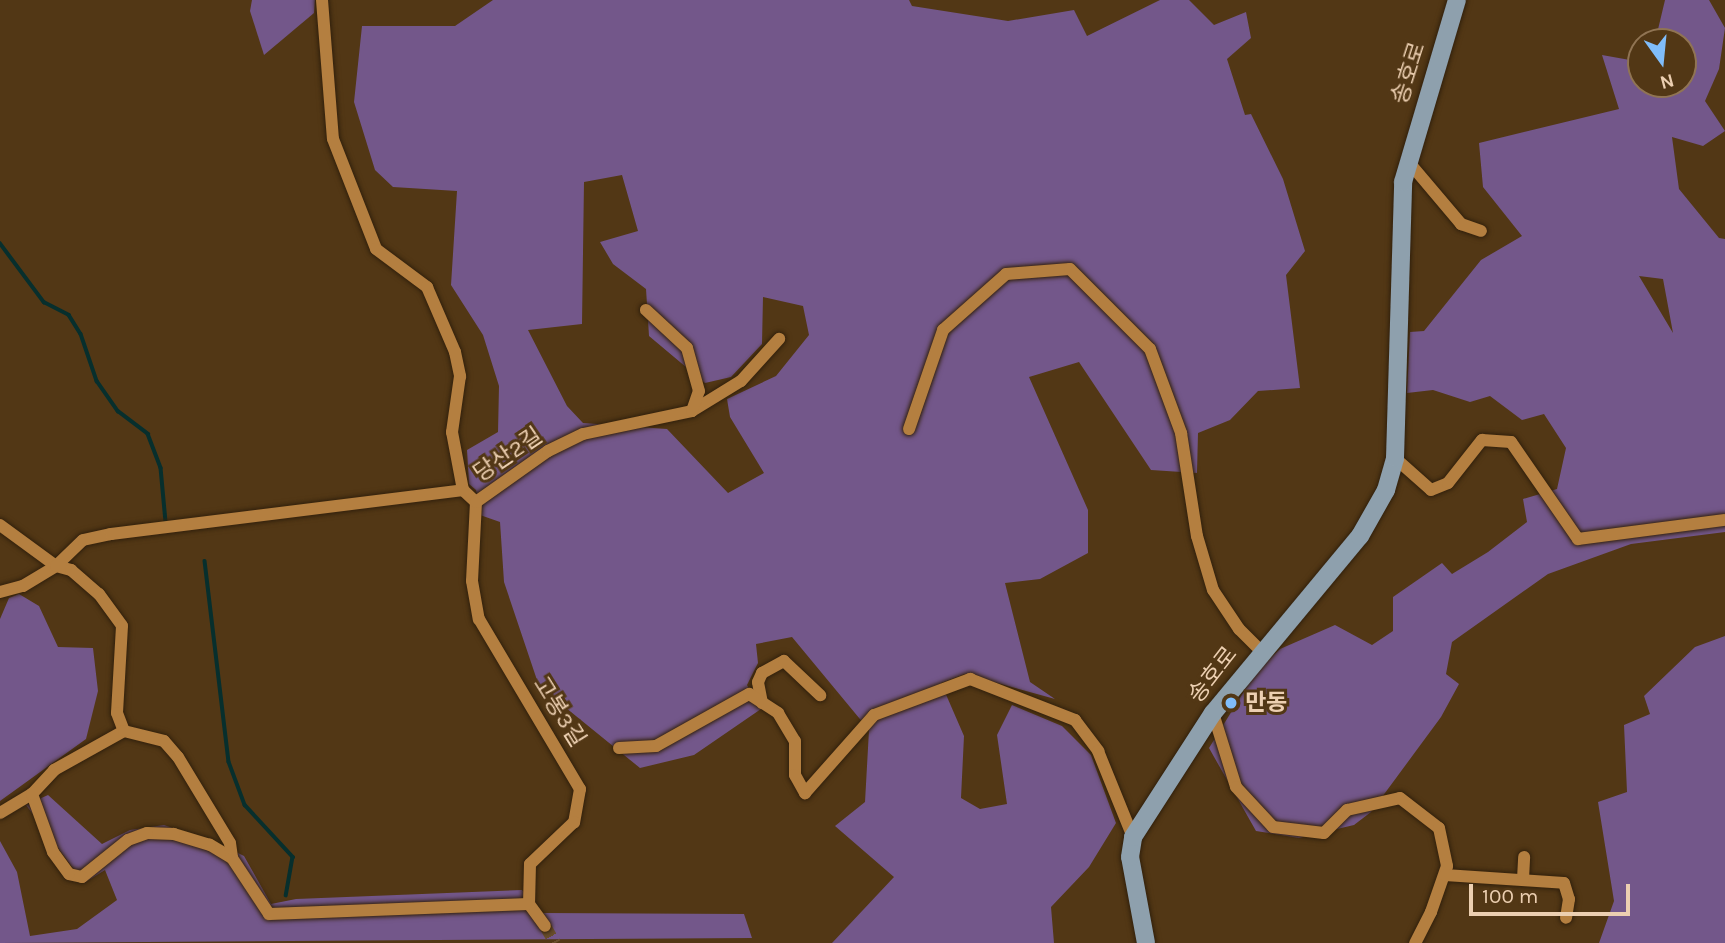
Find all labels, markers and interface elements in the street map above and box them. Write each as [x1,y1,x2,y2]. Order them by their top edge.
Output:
north arrow [1627,28,1697,98]
street label: 송호로 [1386,39,1432,107]
text: N [1657,69,1676,94]
street label: 당산2길 [468,422,548,488]
street label: 송호로 [1183,641,1243,709]
street label: 고봉3길 [527,672,591,752]
place label: 만동 [1245,689,1287,717]
marker: 만동 [1223,695,1239,711]
scale bar [1473,870,1634,914]
text: 100 m [1482,884,1539,908]

